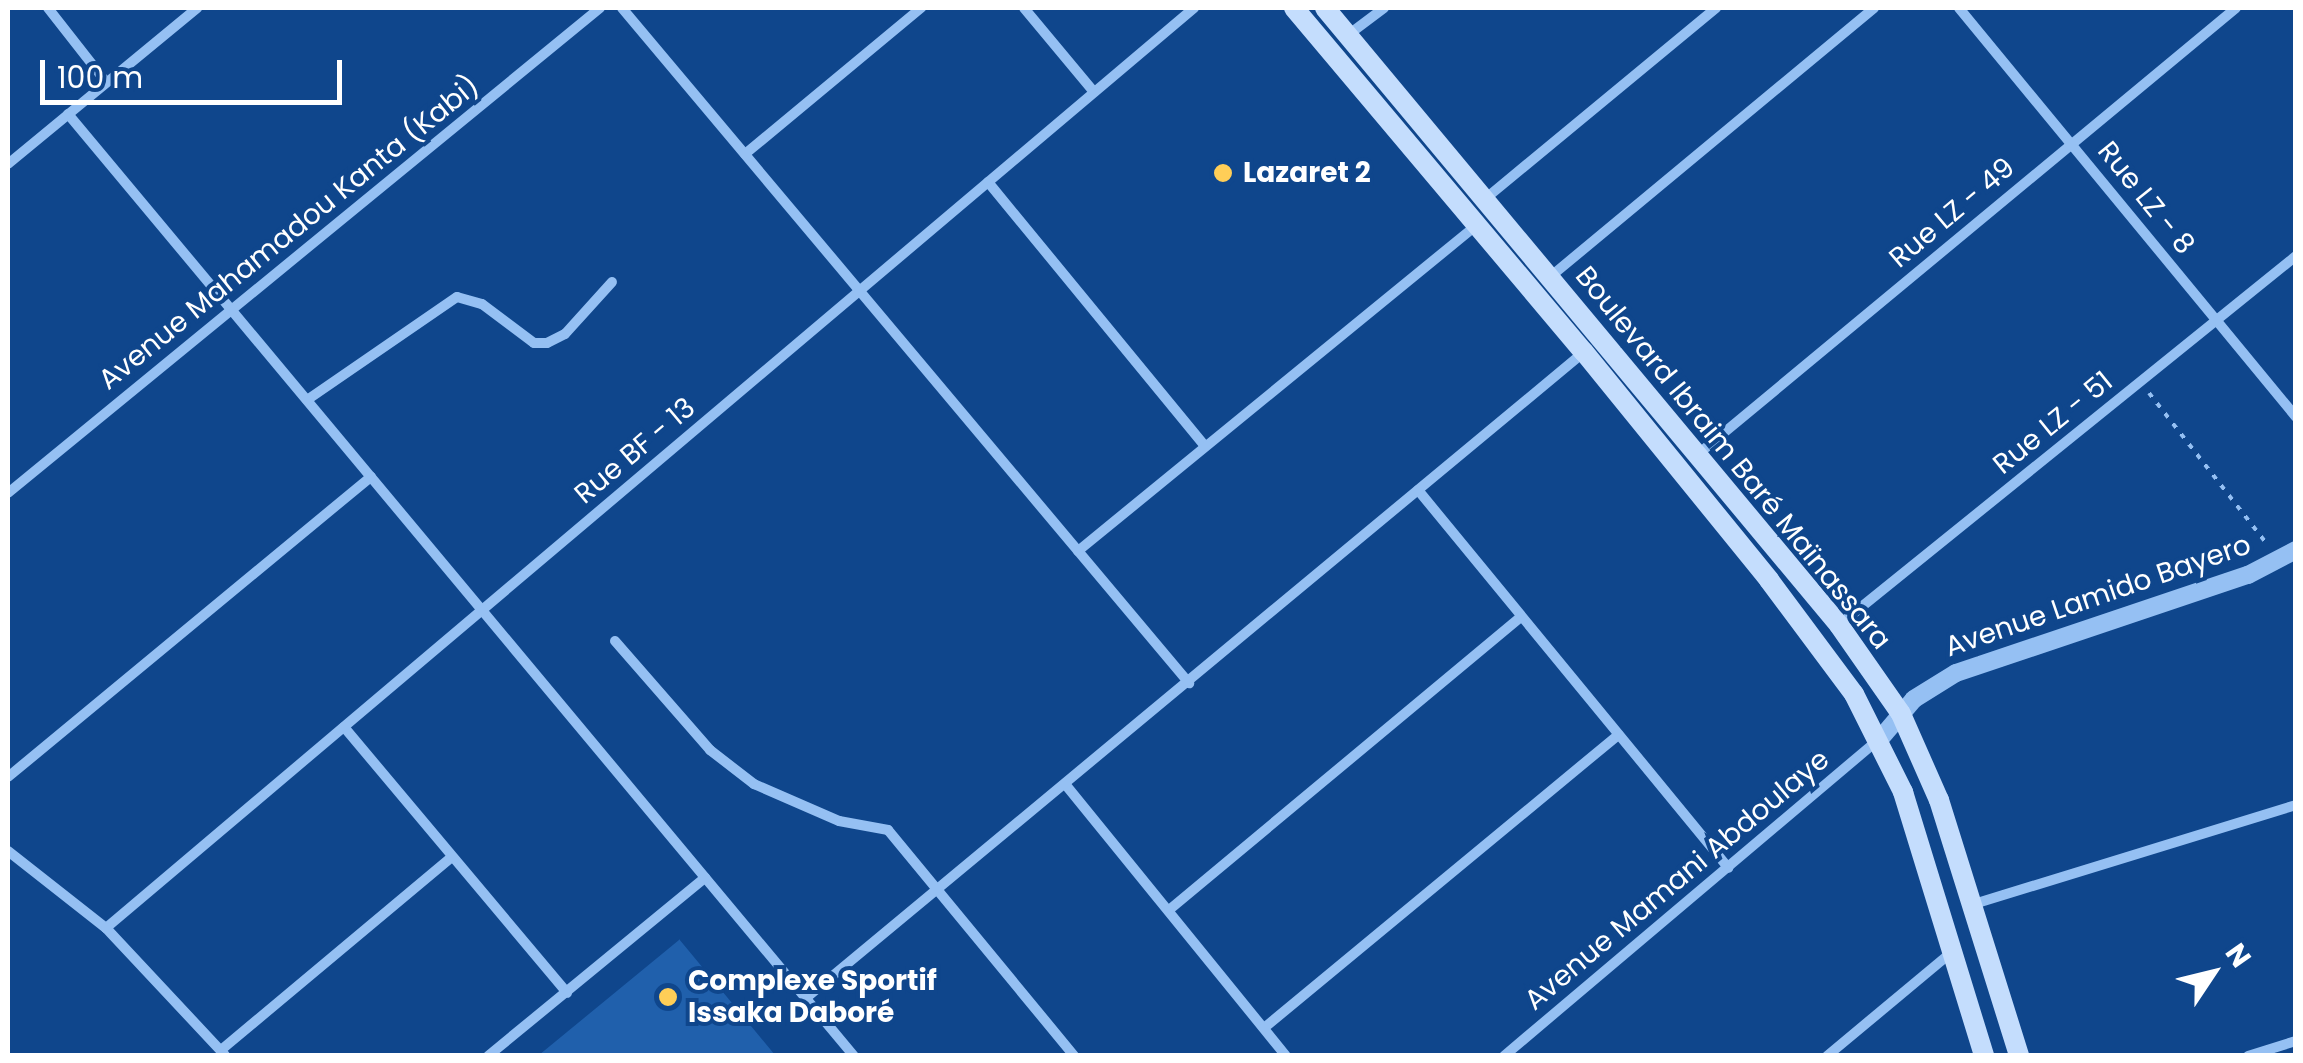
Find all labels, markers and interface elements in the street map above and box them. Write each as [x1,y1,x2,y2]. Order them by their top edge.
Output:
scale bar [45,40,348,102]
text: 100 m [57,56,143,99]
street label: Avenue Mahamadou Kanta (Kabi) [92,69,486,397]
street label: Rue LZ - 8 [2090,135,2202,261]
street label: Rue LZ - 49 [1883,151,2021,275]
place label: Lazaret 2 [1243,156,1371,190]
marker: Lazaret 2 [1212,162,1234,184]
street label: Boulevard Ibraim Baré Maïnassara [1568,260,1898,656]
street label: Rue LZ - 51 [1986,365,2120,481]
street label: Rue BF - 13 [568,391,702,511]
street label: Avenue Lamido Bayero [1941,528,2255,664]
street label: Avenue Mamani Abdoulaye [1518,743,1836,1017]
north arrow [2163,923,2263,1023]
text: N [2216,936,2260,975]
place label: Complexe Sportif Issaka Daboré [688,964,937,1030]
marker: Complexe Sportif Issaka Daboré [657,986,679,1008]

